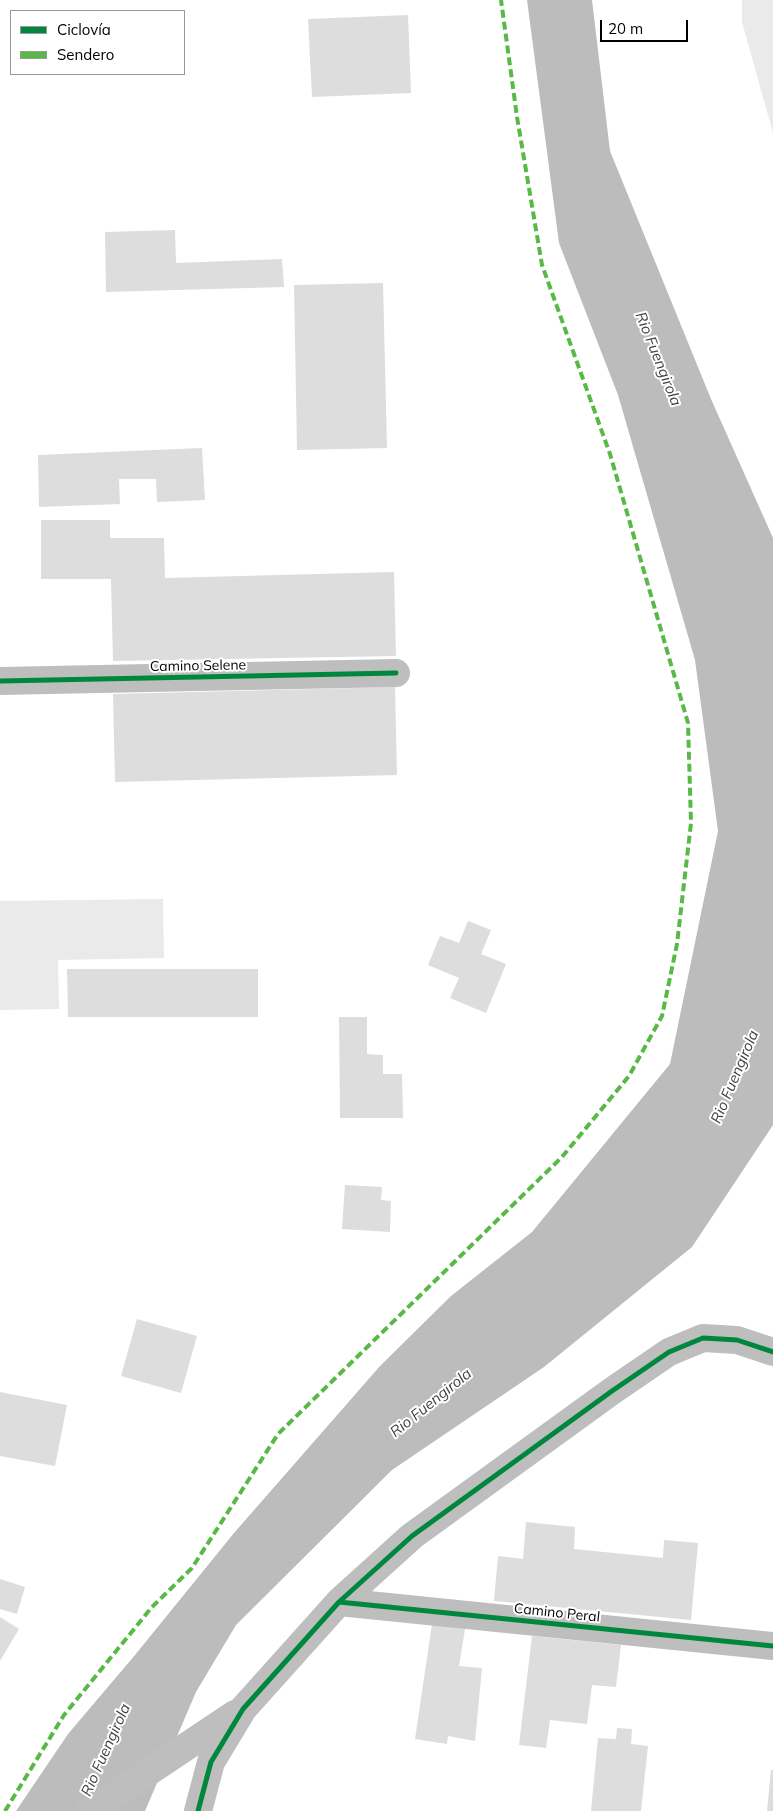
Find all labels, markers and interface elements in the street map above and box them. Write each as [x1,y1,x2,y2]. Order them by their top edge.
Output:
legend [10,10,185,75]
scale bar [603,10,690,42]
text: 20 m [608,19,643,38]
text: Ciclovía [57,20,111,39]
text: Sendero [57,45,114,64]
water label: Rio Fuengirola [631,310,685,408]
street label: Camino Selene [150,657,246,675]
water label: Rio Fuengirola [707,1028,763,1126]
water label: Rio Fuengirola [387,1365,475,1441]
street label: Camino Peral [513,1600,601,1626]
water label: Rio Fuengirola [78,1701,134,1799]

